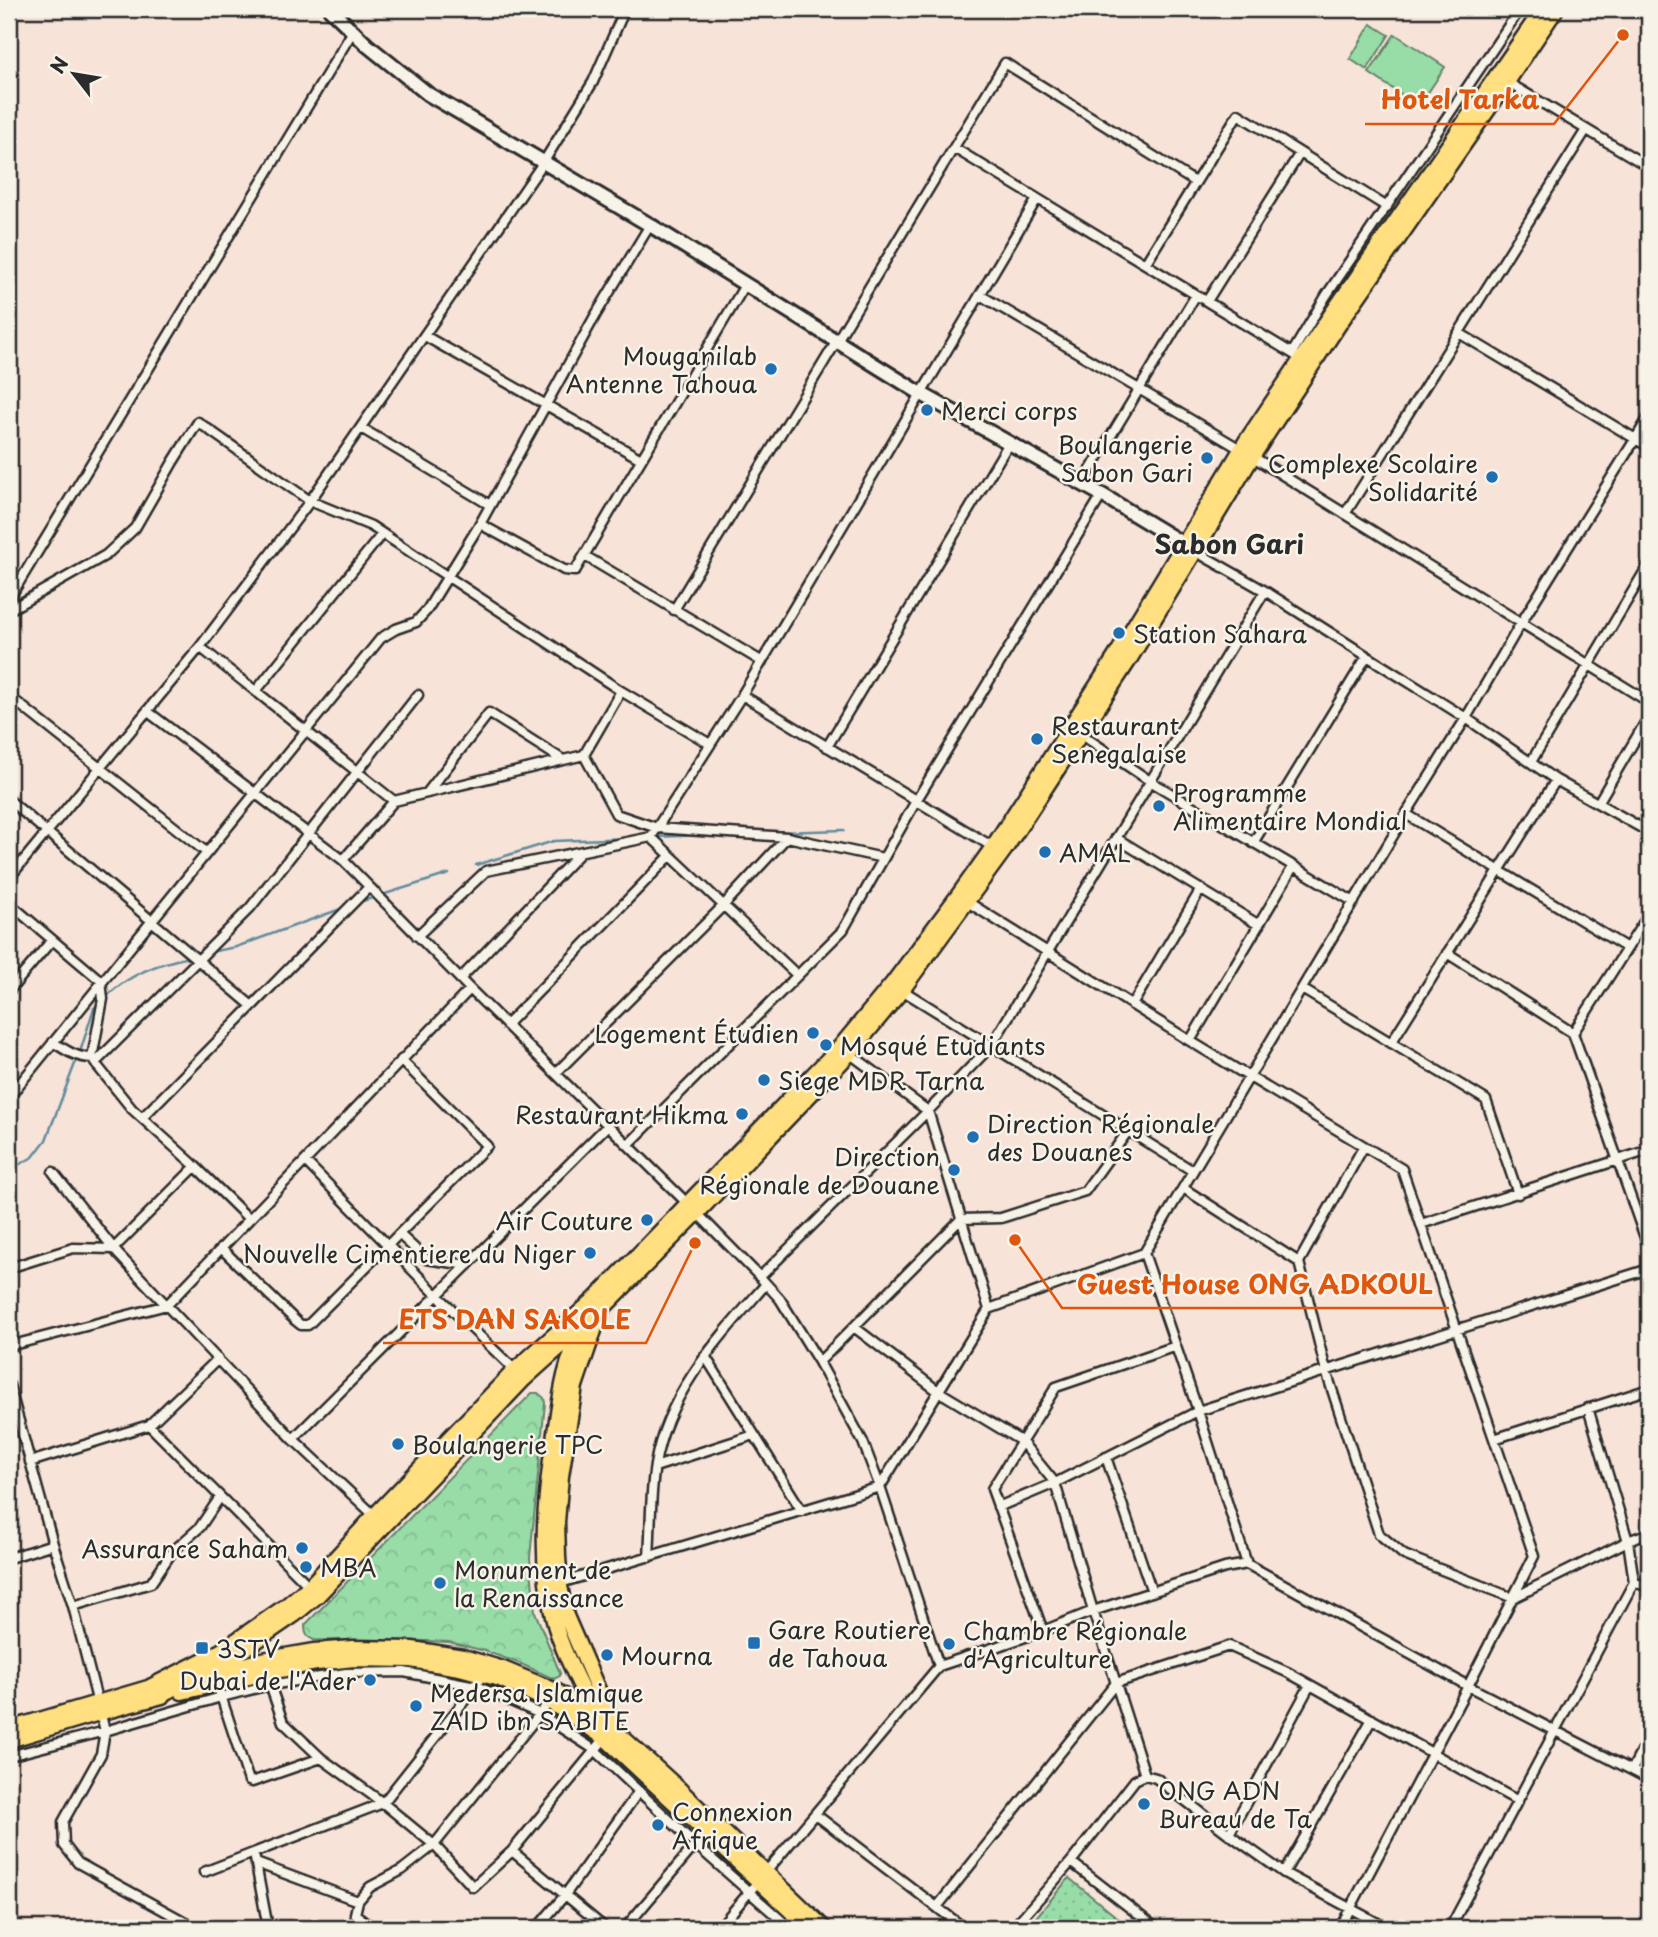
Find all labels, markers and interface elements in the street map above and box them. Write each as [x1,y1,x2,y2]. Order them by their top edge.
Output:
north arrow [38,38,108,108]
text: N [43,51,74,78]
callout: Hotel Tarka [1365,77,1554,124]
text: Hotel Tarka [1380,79,1540,118]
place label: Mouganilab Antenne Tahoua [566,337,758,401]
marker: Mouganilab Antenne Tahoua [763,361,779,377]
place label: Merci corps [941,392,1077,428]
marker: Merci corps [919,402,935,418]
place label: Boulangerie Sabon Gari [1058,426,1193,490]
place label: Complexe Scolaire Solidarité [1268,445,1478,509]
marker: Boulangerie Sabon Gari [1199,450,1215,466]
marker: Complexe Scolaire Solidarité [1484,469,1500,485]
district label: Sabon Gari [1154,524,1304,563]
place label: Station Sahara [1133,615,1307,651]
marker: Station Sahara [1111,625,1127,641]
place label: Restaurant Senegalaise [1051,707,1187,771]
marker: Restaurant Senegalaise [1029,731,1045,747]
place label: Programme Alimentaire Mondial [1173,774,1407,838]
marker: Programme Alimentaire Mondial [1151,798,1167,814]
place label: AMAL [1059,834,1131,870]
marker: AMAL [1037,844,1053,860]
place label: Logement Étudien [594,1015,799,1051]
marker: Logement Étudien [805,1025,821,1041]
place label: Mosqué Etudiants [840,1027,1045,1063]
marker: Mosqué Etudiants [818,1037,834,1053]
place label: Siege MDR Tarna [778,1062,984,1098]
marker: Siege MDR Tarna [756,1072,772,1088]
place label: Restaurant Hikma [515,1096,728,1132]
place label: Direction Régionale des Douanes [987,1105,1215,1169]
marker: Restaurant Hikma [734,1106,750,1122]
marker: Direction Régionale des Douanes [965,1129,981,1145]
place label: Direction Régionale de Douane [700,1138,940,1202]
marker: Direction Régionale de Douane [946,1162,962,1178]
place label: Air Couture [496,1202,633,1238]
marker: Air Couture [639,1212,655,1228]
place label: Nouvelle Cimentiere du Niger [243,1235,577,1271]
marker: Nouvelle Cimentiere du Niger [582,1245,598,1261]
callout: Guest House ONG ADKOUL [1062,1261,1449,1308]
text: Guest House ONG ADKOUL [1077,1264,1433,1303]
callout: ETS DAN SAKOLE [383,1296,646,1343]
text: ETS DAN SAKOLE [398,1299,632,1338]
place label: Boulangerie TPC [412,1426,604,1462]
marker: Boulangerie TPC [390,1436,406,1452]
place label: Assurance Saham [81,1530,288,1566]
marker: Assurance Saham [294,1540,310,1556]
place label: MBA [320,1549,377,1585]
place label: Monument de la Renaissance [454,1551,624,1615]
marker: MBA [298,1559,314,1575]
marker: Monument de la Renaissance [432,1575,448,1591]
place label: Gare Routiere de Tahoua [768,1611,931,1675]
place label: Chambre Régionale d'Agriculture [963,1612,1188,1676]
place label: 3STV [216,1630,280,1666]
marker: Gare Routiere de Tahoua [746,1635,762,1651]
marker: Chambre Régionale d'Agriculture [941,1636,957,1652]
place label: Mourna [621,1637,712,1673]
marker: 3STV [194,1640,210,1656]
marker: Mourna [599,1647,615,1663]
place label: Dubai de l'Ader [180,1662,356,1698]
marker: Dubai de l'Ader [362,1672,378,1688]
place label: Medersa Islamique ZAID ibn SABITE [430,1674,644,1738]
marker: Medersa Islamique ZAID ibn SABITE [408,1698,424,1714]
place label: ONG ADN Bureau de Ta [1158,1772,1312,1836]
place label: Connexion Afrique [672,1793,793,1857]
marker: ONG ADN Bureau de Ta [1136,1796,1152,1812]
marker: Connexion Afrique [650,1817,666,1833]

